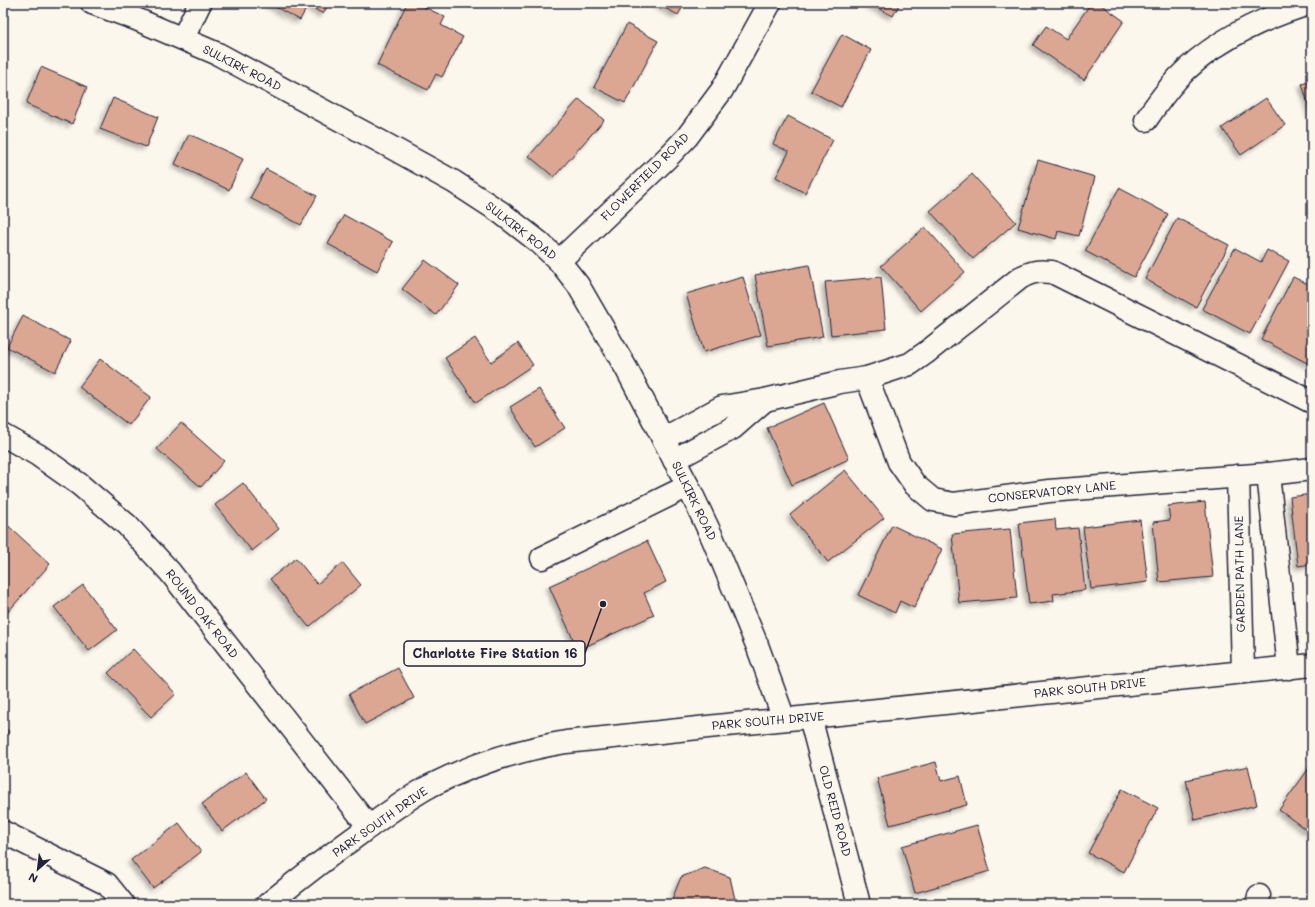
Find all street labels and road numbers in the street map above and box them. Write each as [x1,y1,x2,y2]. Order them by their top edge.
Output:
street label: SULKIRK ROAD [200,40,284,94]
street label: FLOWERFIELD ROAD [597,129,692,224]
street label: SULKIRK ROAD [483,197,560,263]
street label: SULKIRK ROAD [669,458,721,543]
street label: CONSERVATORY LANE [987,476,1117,506]
street label: GARDEN PATH LANE [1230,515,1248,633]
street label: ROUND OAK ROAD [163,566,243,661]
street label: PARK SOUTH DRIVE [1033,673,1147,701]
street label: PARK SOUTH DRIVE [711,707,825,733]
street label: OLD REID ROAD [816,763,856,858]
street label: PARK SOUTH DRIVE [329,782,430,860]

